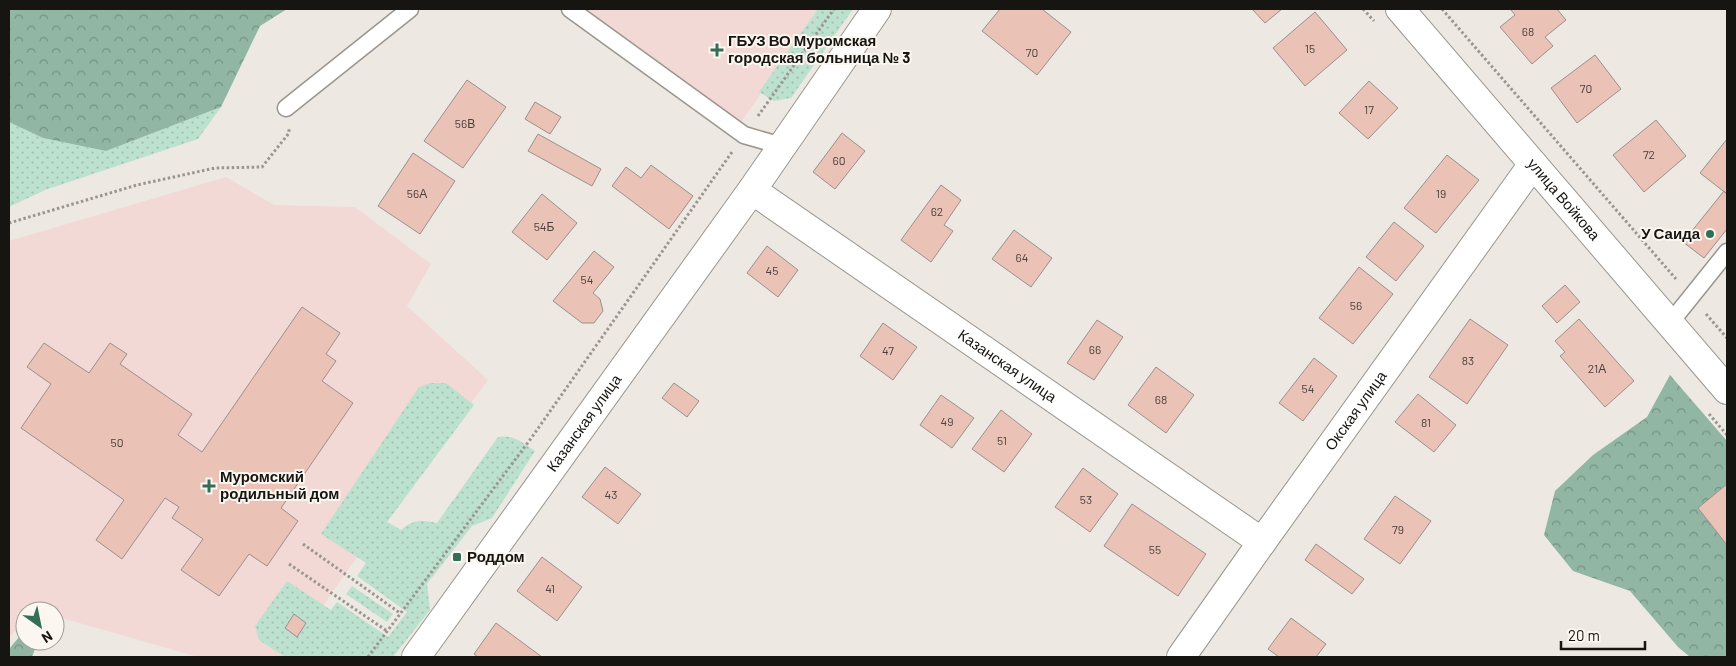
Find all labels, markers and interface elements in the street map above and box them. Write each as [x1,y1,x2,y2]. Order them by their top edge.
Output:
house number: 68 [1522,24,1534,38]
place label: ГБУЗ ВО Муромская городская больница № 3 [728,31,910,66]
house number: 15 [1305,41,1315,55]
marker: ГБУЗ ВО Муромская городская больница № 3 [710,43,724,57]
house number: 70 [1026,45,1038,59]
house number: 70 [1580,81,1592,95]
house number: 17 [1364,102,1374,116]
house number: 56В [455,116,475,130]
house number: 72 [1643,147,1655,161]
house number: 60 [833,153,845,167]
street label: улица Войкова [1524,154,1605,244]
house number: 56А [407,186,427,200]
house number: 19 [1436,186,1446,200]
house number: 62 [931,204,943,218]
house number: 54Б [534,219,554,233]
place label: У Саида [1641,224,1701,242]
marker: У Саида [1704,228,1716,240]
house number: 64 [1016,250,1028,264]
house number: 45 [766,263,778,277]
house number: 54 [581,272,593,286]
house number: 56 [1350,298,1362,312]
street label: Казанская улица [955,325,1061,406]
house number: 66 [1089,342,1101,356]
house number: 47 [882,343,894,357]
house number: 83 [1462,353,1474,367]
house number: 21А [1588,361,1606,375]
street label: Окская улица [1321,366,1390,454]
street label: Казанская улица [542,370,625,475]
house number: 54 [1302,381,1314,395]
house number: 68 [1155,392,1167,406]
house number: 49 [941,414,953,428]
house number: 81 [1421,415,1431,429]
house number: 51 [997,433,1007,447]
house number: 50 [111,435,123,449]
place label: Муромский родильный дом [220,467,339,502]
marker: Муромский родильный дом [202,479,216,493]
house number: 43 [605,487,617,501]
house number: 53 [1080,492,1092,506]
house number: 79 [1392,522,1404,536]
house number: 55 [1149,542,1161,556]
place label: Роддом [467,547,525,565]
marker: Роддом [451,551,463,563]
house number: 41 [545,581,555,595]
north arrow [15,601,65,651]
scale bar [1561,618,1645,650]
text: 20 m [1568,626,1600,644]
text: N [39,628,56,647]

